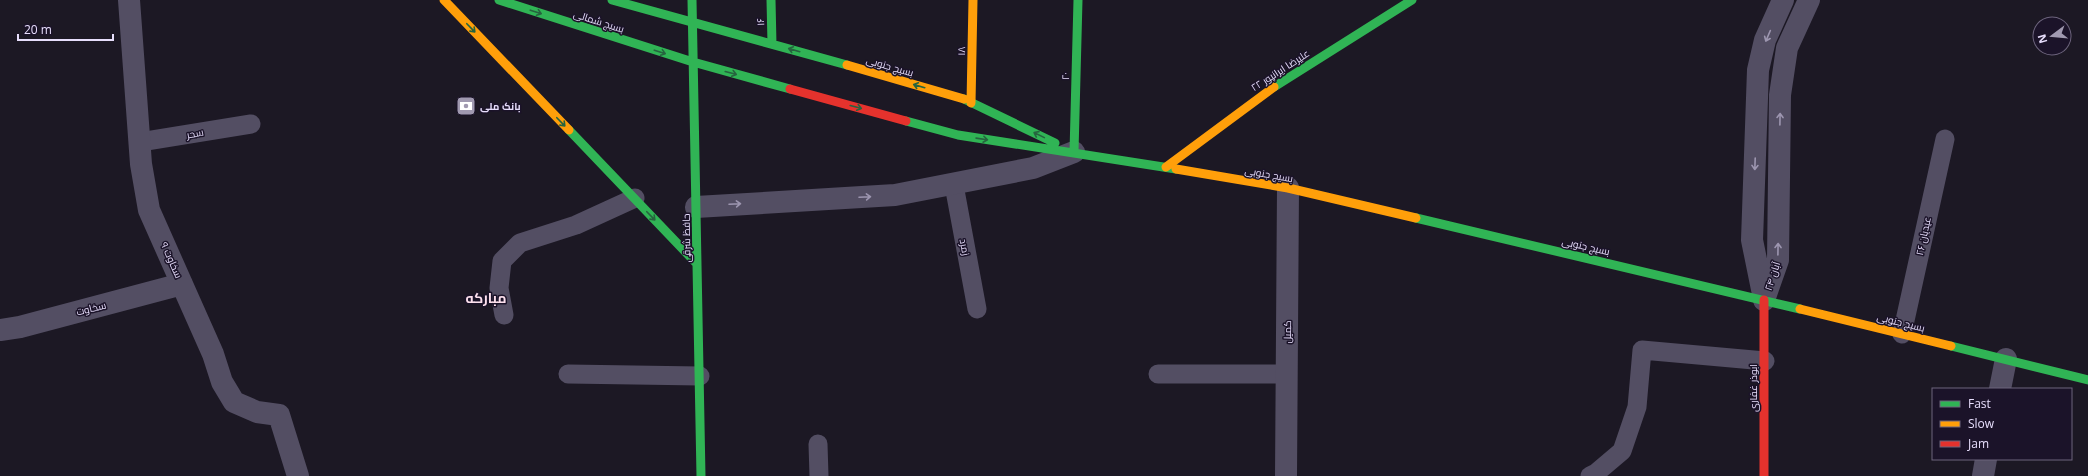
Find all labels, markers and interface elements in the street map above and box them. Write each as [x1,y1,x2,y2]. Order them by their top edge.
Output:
street label: بسیج شمالی [572,6,626,36]
one-way arrow [530,9,542,17]
scale bar [18,16,113,42]
north arrow [2032,16,2072,56]
street label: ۱۶ [753,18,767,26]
text: 20 m [24,21,52,38]
one-way arrow [466,23,476,33]
one-way arrow [1763,29,1771,41]
text: N [2033,33,2050,45]
one-way arrow [788,46,801,53]
street label: ۱۸ [954,46,968,56]
street label: علیرضا ایرانپور ۲۲ [1248,46,1312,94]
one-way arrow [653,49,666,56]
street label: بسیج جنوبی [865,53,915,79]
one-way arrow [724,70,737,77]
street label: ۲۰ [1058,72,1072,80]
one-way arrow [913,81,926,89]
bank icon: بانک ملی [455,95,477,117]
place label: بانک ملی [480,99,521,113]
one-way arrow [849,104,862,111]
one-way arrow [1776,113,1784,126]
one-way arrow [556,117,566,127]
street label: سحر [184,125,205,142]
one-way arrow [1034,131,1046,138]
one-way arrow [975,135,988,143]
one-way arrow [1751,157,1758,170]
street label: بسیج جنوبی [1244,163,1294,185]
one-way arrow [858,193,871,201]
one-way arrow [728,201,741,208]
one-way arrow [646,211,656,221]
street label: حافظ شرقی [679,213,693,263]
street label: عیدیان ۲۶ [1912,215,1934,257]
street label: بسیج جنوبی [1561,234,1611,258]
street label: زمرد [957,237,973,257]
street label: سخاوت ۹ [158,240,186,280]
one-way arrow [1774,243,1782,256]
street label: آبان ۲۴ [1761,260,1783,292]
district label: مبارکه [465,288,507,307]
street label: سخاوت [74,298,108,318]
street label: بسیج جنوبی [1876,309,1926,335]
street label: کمیل [1280,320,1294,344]
street label: ابوذر غفاری [1746,364,1760,412]
legend [1932,388,2072,460]
text: Fast [1968,395,1991,412]
text: Slow [1968,415,1995,432]
text: Jam [1967,435,1989,452]

